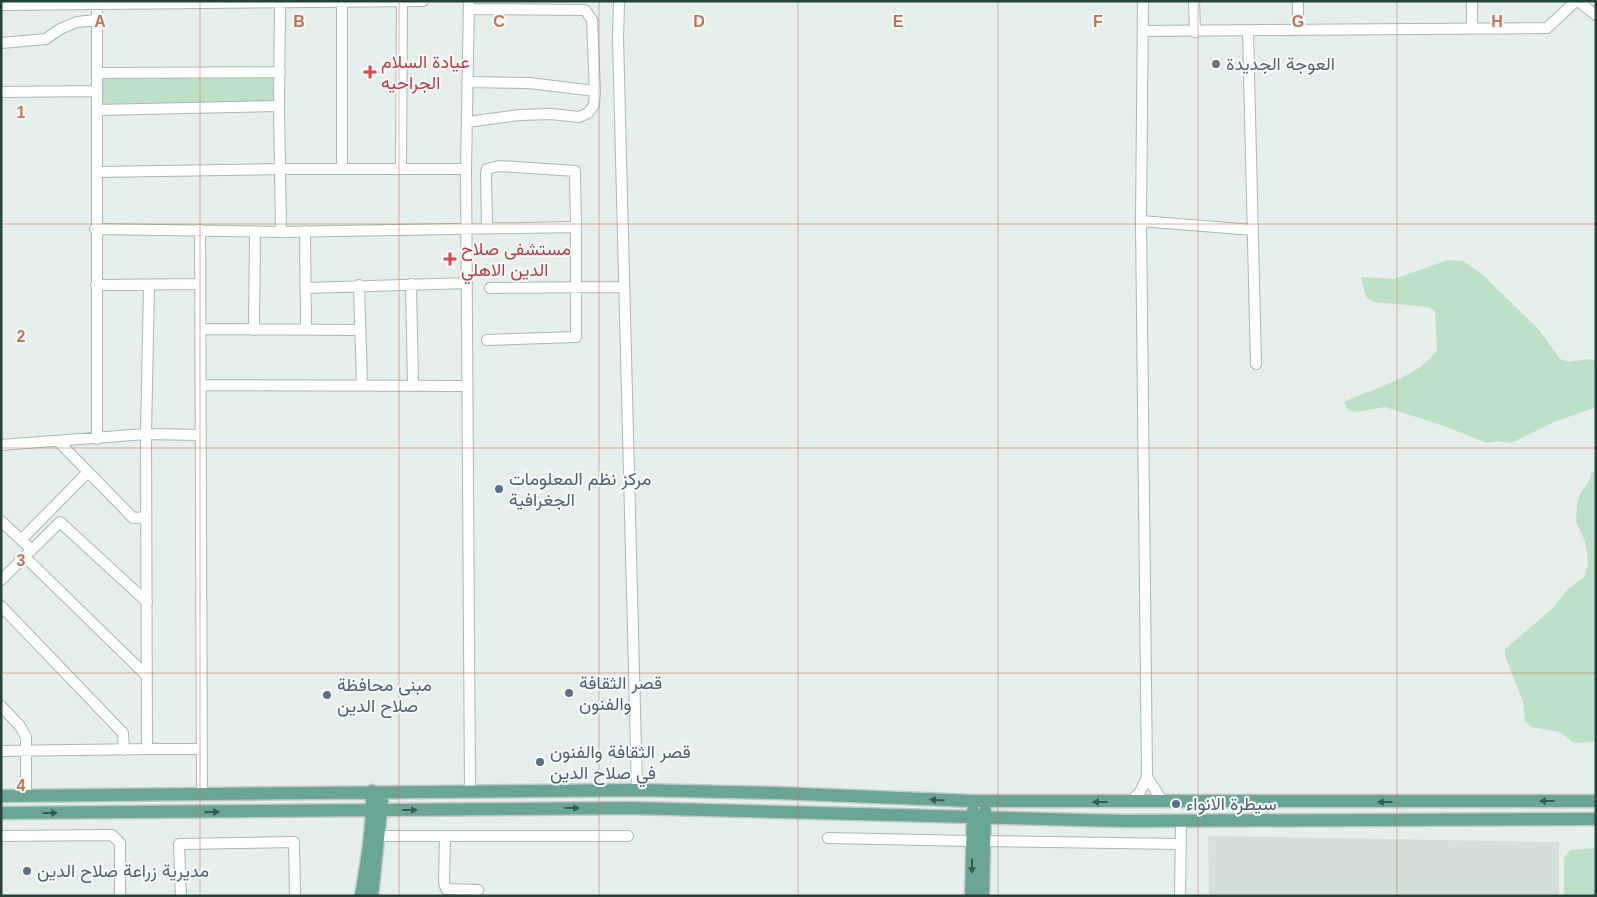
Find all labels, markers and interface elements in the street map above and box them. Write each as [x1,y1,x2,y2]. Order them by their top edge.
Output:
text: A [94,13,106,30]
text: B [293,13,305,30]
text: C [493,13,505,30]
text: D [693,13,705,30]
text: E [893,13,904,30]
text: F [1093,13,1103,30]
text: G [1292,13,1304,30]
text: H [1491,13,1503,30]
place label: عيادة السلام الجراحيه [381,52,470,94]
place label: العوجة الجديدة [1226,54,1335,75]
marker: العوجة الجديدة [1210,58,1222,70]
marker: عيادة السلام الجراحيه [363,65,377,79]
text: 1 [17,104,26,121]
place label: مستشفى صلاح الدين الاهلي [461,239,571,285]
marker: مستشفى صلاح الدين الاهلي [443,252,457,266]
text: 2 [17,328,26,345]
place label: مركز نظم المعلومات الجغرافية [509,469,651,511]
marker: مركز نظم المعلومات الجغرافية [493,483,505,495]
text: 3 [17,552,26,569]
place label: قصر الثقافة والفنون [579,673,662,715]
place label: مبنى محافظة صلاح الدين [337,675,432,718]
marker: قصر الثقافة والفنون [563,687,575,699]
marker: مبنى محافظة صلاح الدين [321,689,333,701]
place label: قصر الثقافة والفنون في صلاح الدين [550,742,691,788]
marker: قصر الثقافة والفنون في صلاح الدين [534,756,546,768]
text: 4 [17,777,26,794]
place label: سيطرة الانواء [1186,794,1277,815]
one-way arrow [929,796,945,804]
one-way arrow [1539,797,1555,805]
one-way arrow [1091,798,1107,806]
marker: سيطرة الانواء [1170,798,1182,810]
one-way arrow [1376,798,1392,806]
one-way arrow [565,804,581,812]
one-way arrow [402,806,418,814]
one-way arrow [205,808,221,816]
one-way arrow [42,809,58,817]
one-way arrow [968,858,976,874]
place label: مديرية زراعة صلاح الدين [37,861,209,883]
marker: مديرية زراعة صلاح الدين [21,865,33,877]

